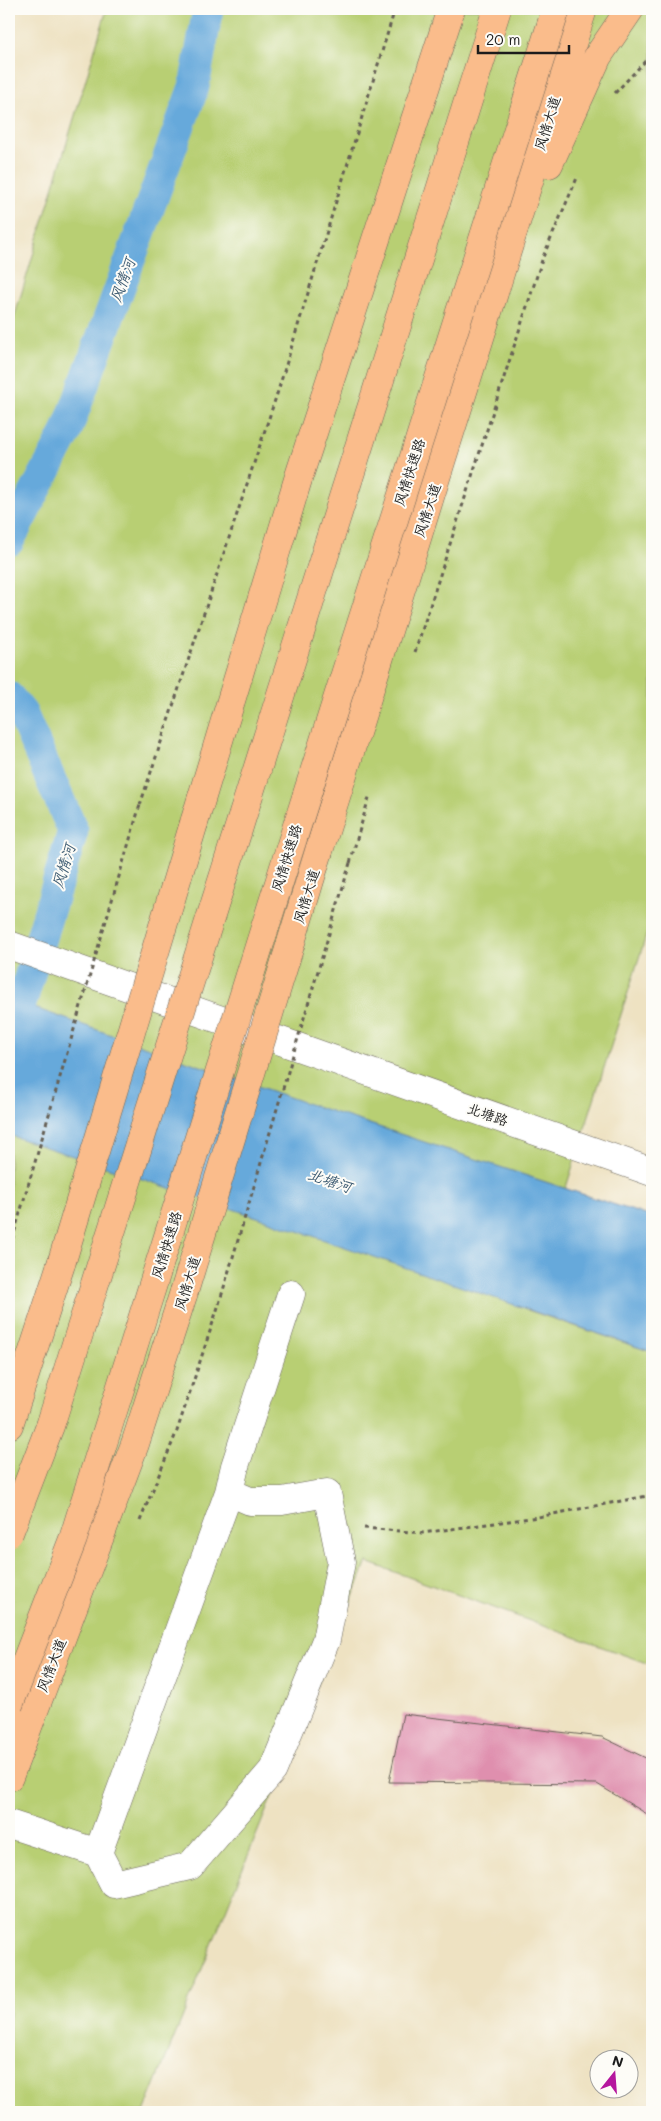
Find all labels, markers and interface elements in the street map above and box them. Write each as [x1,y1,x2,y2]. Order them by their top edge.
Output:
scale bar [478,22,570,54]
text: 20 m [486,29,520,49]
street label: 风情大道 [530,93,564,153]
water label: 风情河 [105,253,140,305]
street label: 风情快速路 [389,436,429,508]
street label: 风情大道 [409,480,445,540]
street label: 风情快速路 [267,822,305,894]
water label: 风情河 [47,839,80,890]
street label: 风情大道 [289,866,323,926]
street label: 北塘路 [465,1098,511,1130]
water label: 北塘河 [305,1163,357,1198]
street label: 风情快速路 [147,1209,185,1281]
street label: 风情大道 [170,1253,204,1313]
street label: 风情大道 [32,1635,70,1695]
north arrow [588,2048,638,2098]
text: N [610,2050,626,2072]

